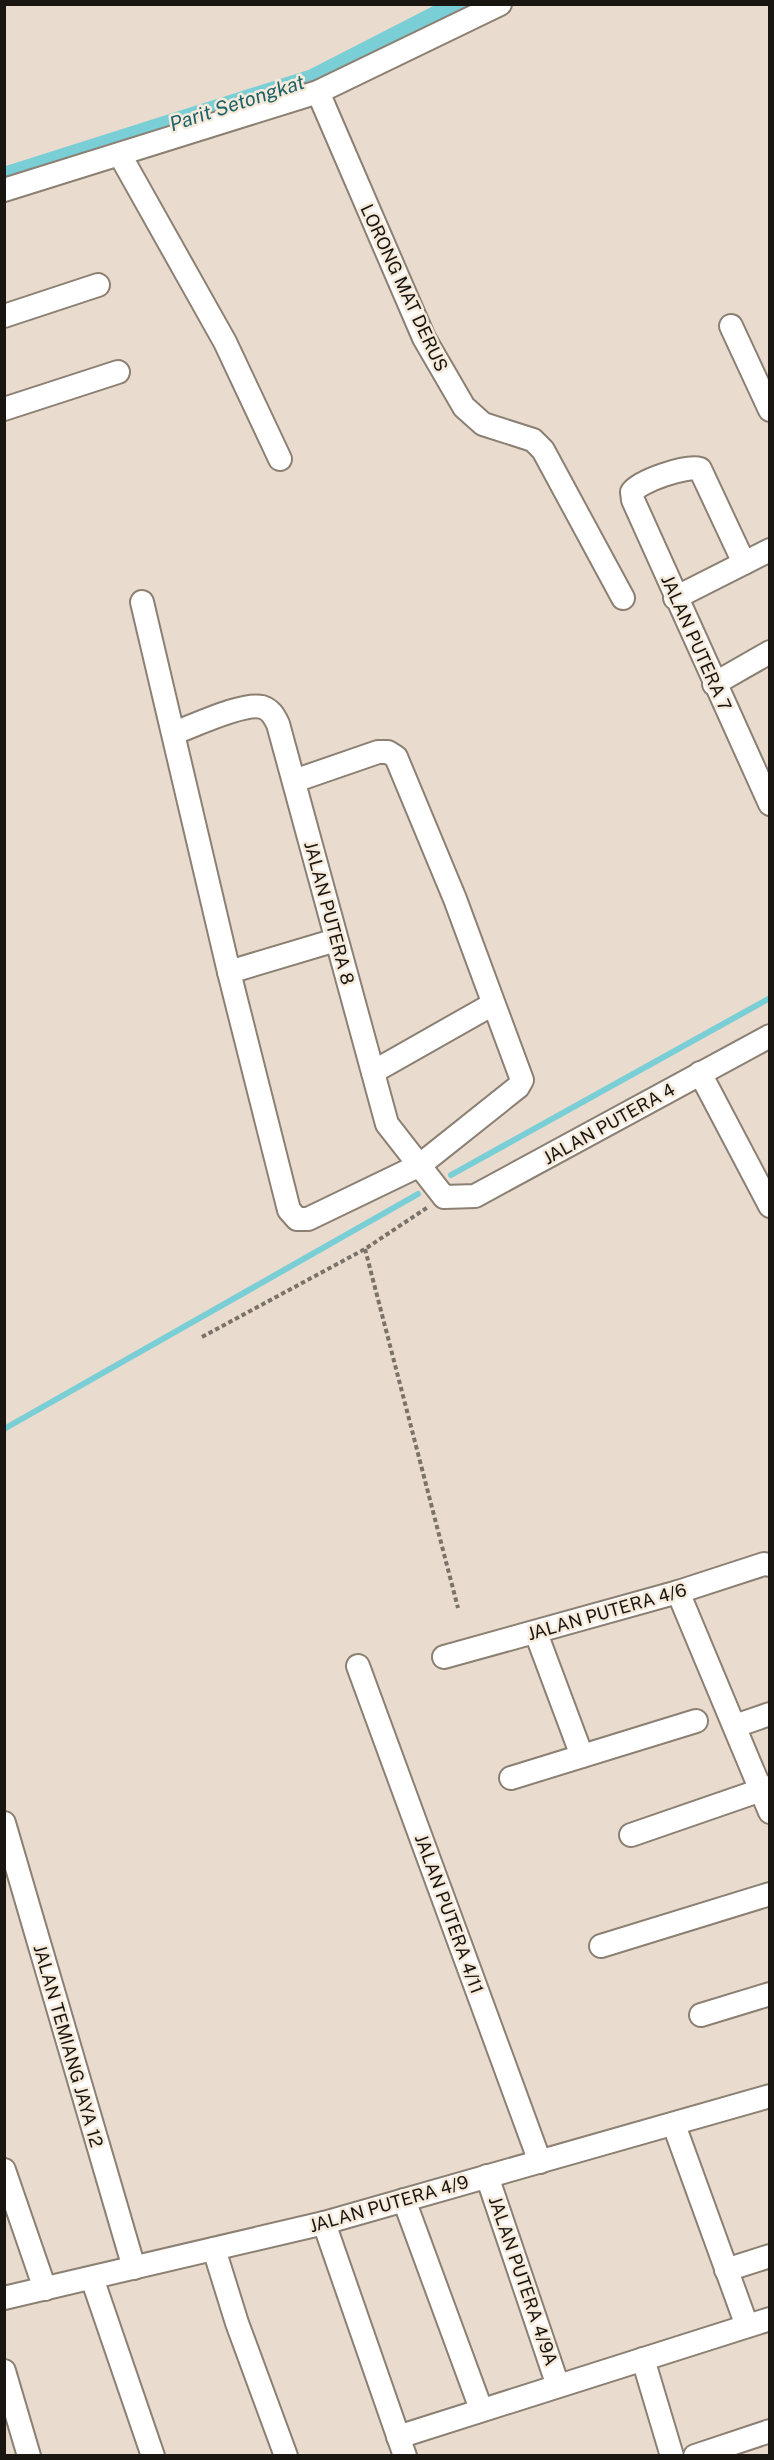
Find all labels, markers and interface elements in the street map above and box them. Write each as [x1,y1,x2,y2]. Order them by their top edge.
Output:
water label: Parit Setongkat [166,70,308,136]
street label: LORONG MAT DERUS [356,201,452,375]
street label: JALAN PUTERA 7 [657,571,736,714]
street label: JALAN PUTERA 8 [300,839,359,987]
street label: JALAN PUTERA 4 [539,1079,678,1168]
street label: JALAN PUTERA 4/6 [525,1579,689,1644]
street label: JALAN PUTERA 4/11 [411,1831,488,1996]
street label: JALAN TEMIANG JAYA 12 [29,1942,108,2150]
street label: JALAN PUTERA 4/9 [307,2171,471,2236]
street label: JALAN PUTERA 4/9A [485,2193,562,2368]

